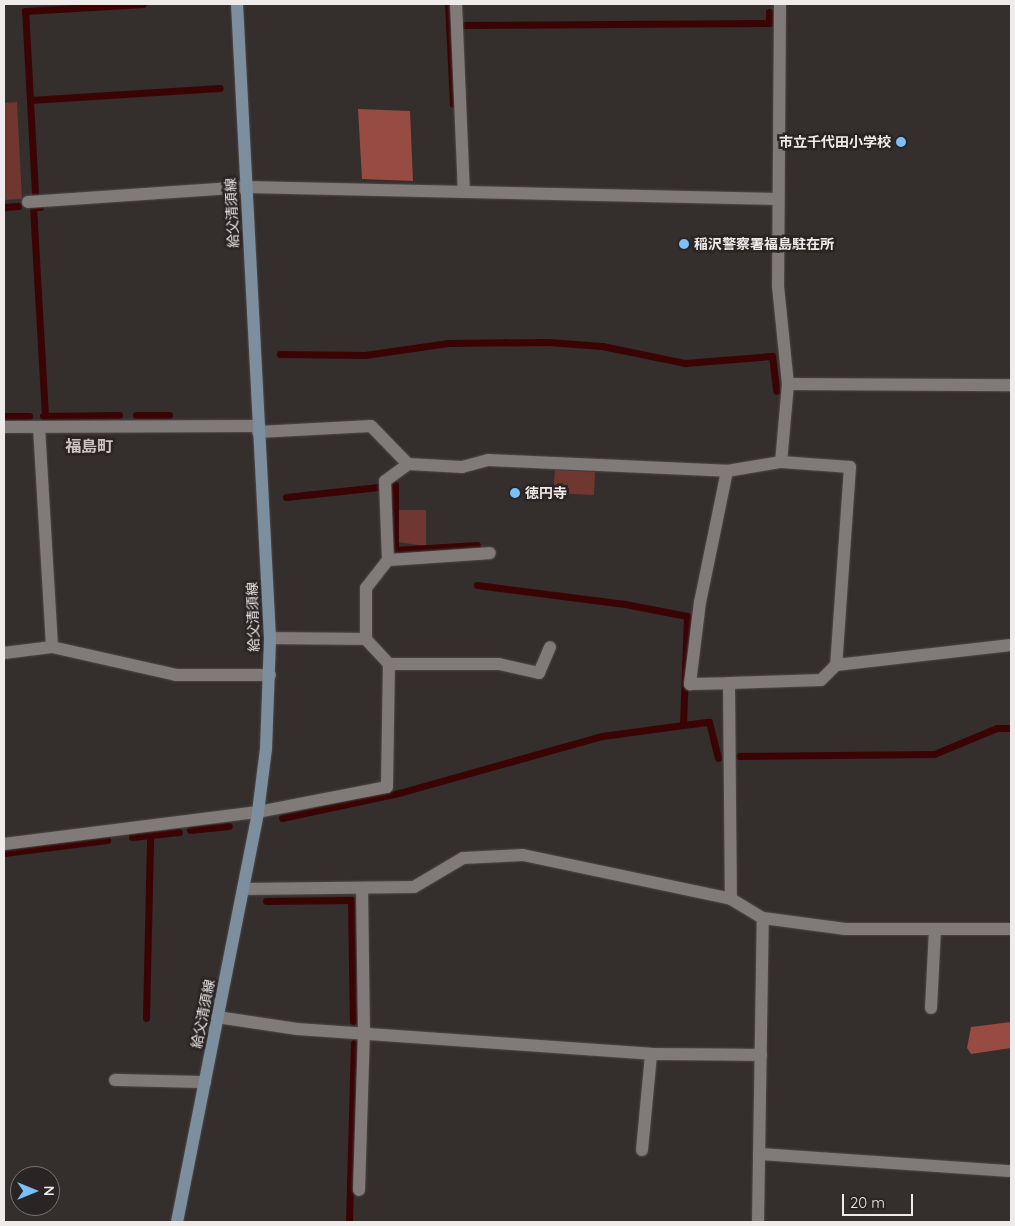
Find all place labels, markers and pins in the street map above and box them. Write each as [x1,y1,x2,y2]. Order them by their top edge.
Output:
place label: 市立千代田小学校 [779,134,891,150]
marker: 市立千代田小学校 [895,136,907,148]
place label: 稲沢警察署福島駐在所 [694,236,834,252]
marker: 稲沢警察署福島駐在所 [678,238,690,250]
place label: 徳円寺 [525,485,567,501]
marker: 徳円寺 [509,487,521,499]

